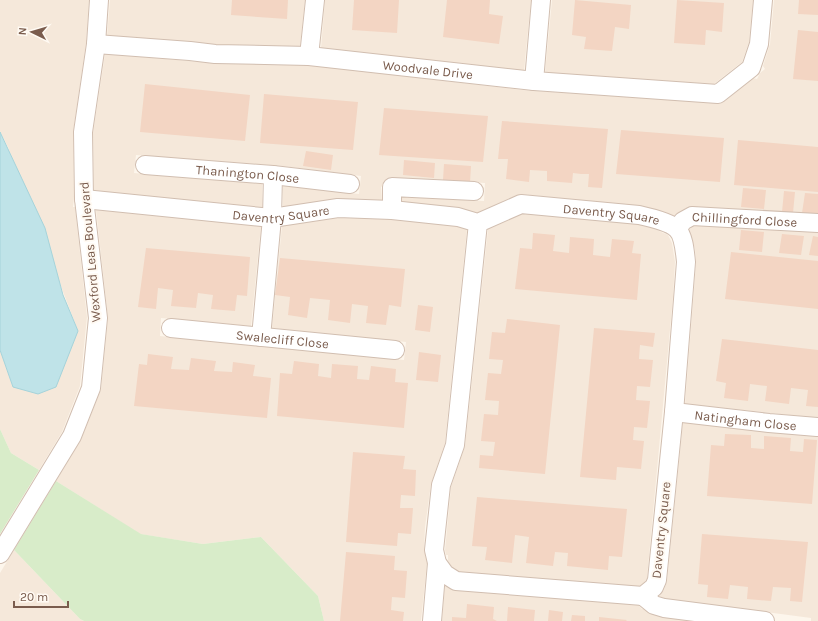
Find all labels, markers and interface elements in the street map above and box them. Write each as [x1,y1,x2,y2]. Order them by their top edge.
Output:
north arrow [12,12,52,52]
text: N [16,27,29,36]
street label: Woodvale Drive [382,57,474,82]
street label: Thanington Close [195,162,300,186]
street label: Wexford Leas Boulevard [76,181,104,323]
street label: Daventry Square [562,200,662,228]
street label: Daventry Square [232,202,331,226]
street label: Chillingford Close [692,209,798,229]
street label: Swalecliff Close [235,327,330,351]
street label: Natingham Close [694,407,798,433]
street label: Daventry Square [648,480,675,579]
scale bar [14,583,68,609]
text: 20 m [20,590,48,604]

